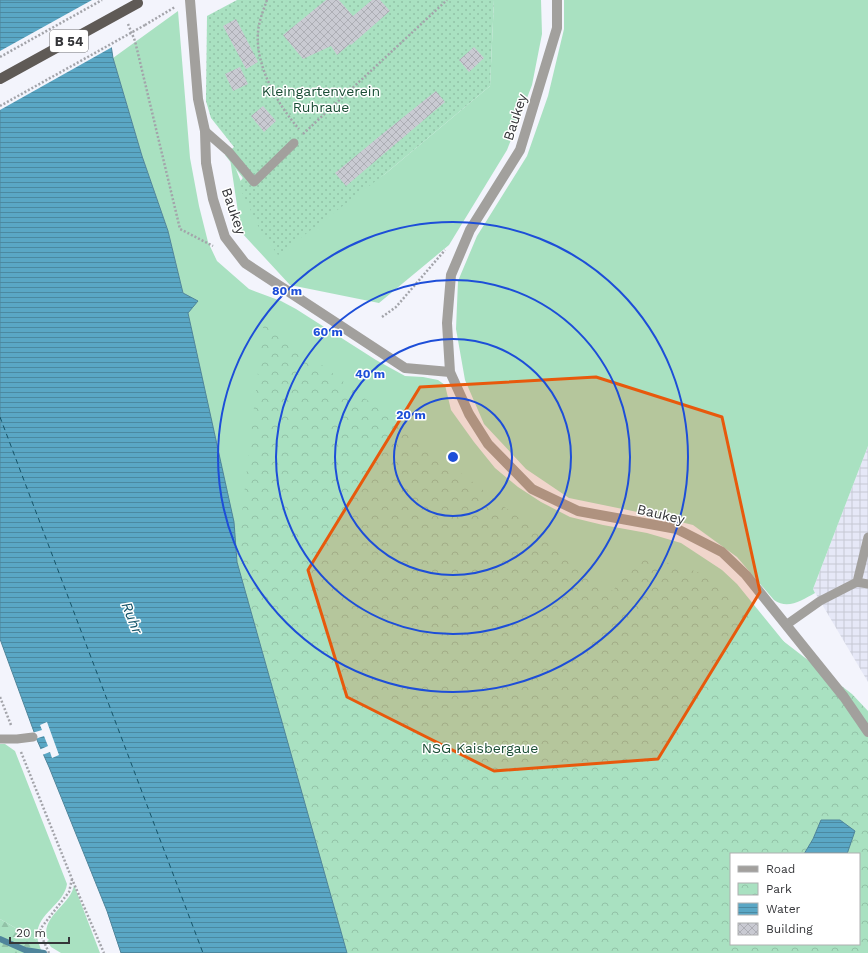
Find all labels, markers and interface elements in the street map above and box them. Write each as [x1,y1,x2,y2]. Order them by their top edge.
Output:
road number: B 54 [50,30,88,52]
park label: Kleingartenverein Ruhraue [262,83,380,115]
street label: Baukey [500,91,530,142]
street label: Baukey [219,186,250,237]
text: 80 m [272,284,302,298]
text: 60 m [313,325,343,339]
text: 40 m [355,367,385,381]
text: 20 m [396,408,426,422]
centre of rings [446,450,460,464]
street label: Baukey [636,501,687,527]
water label: Ruhr [117,599,147,638]
park label: NSG Kaisbergaue [422,740,538,756]
legend [730,853,860,945]
text: Road [766,862,795,876]
text: Park [766,882,792,896]
text: Water [766,902,801,916]
scale bar [10,919,69,945]
text: Building [766,922,813,936]
text: 20 m [16,926,46,940]

